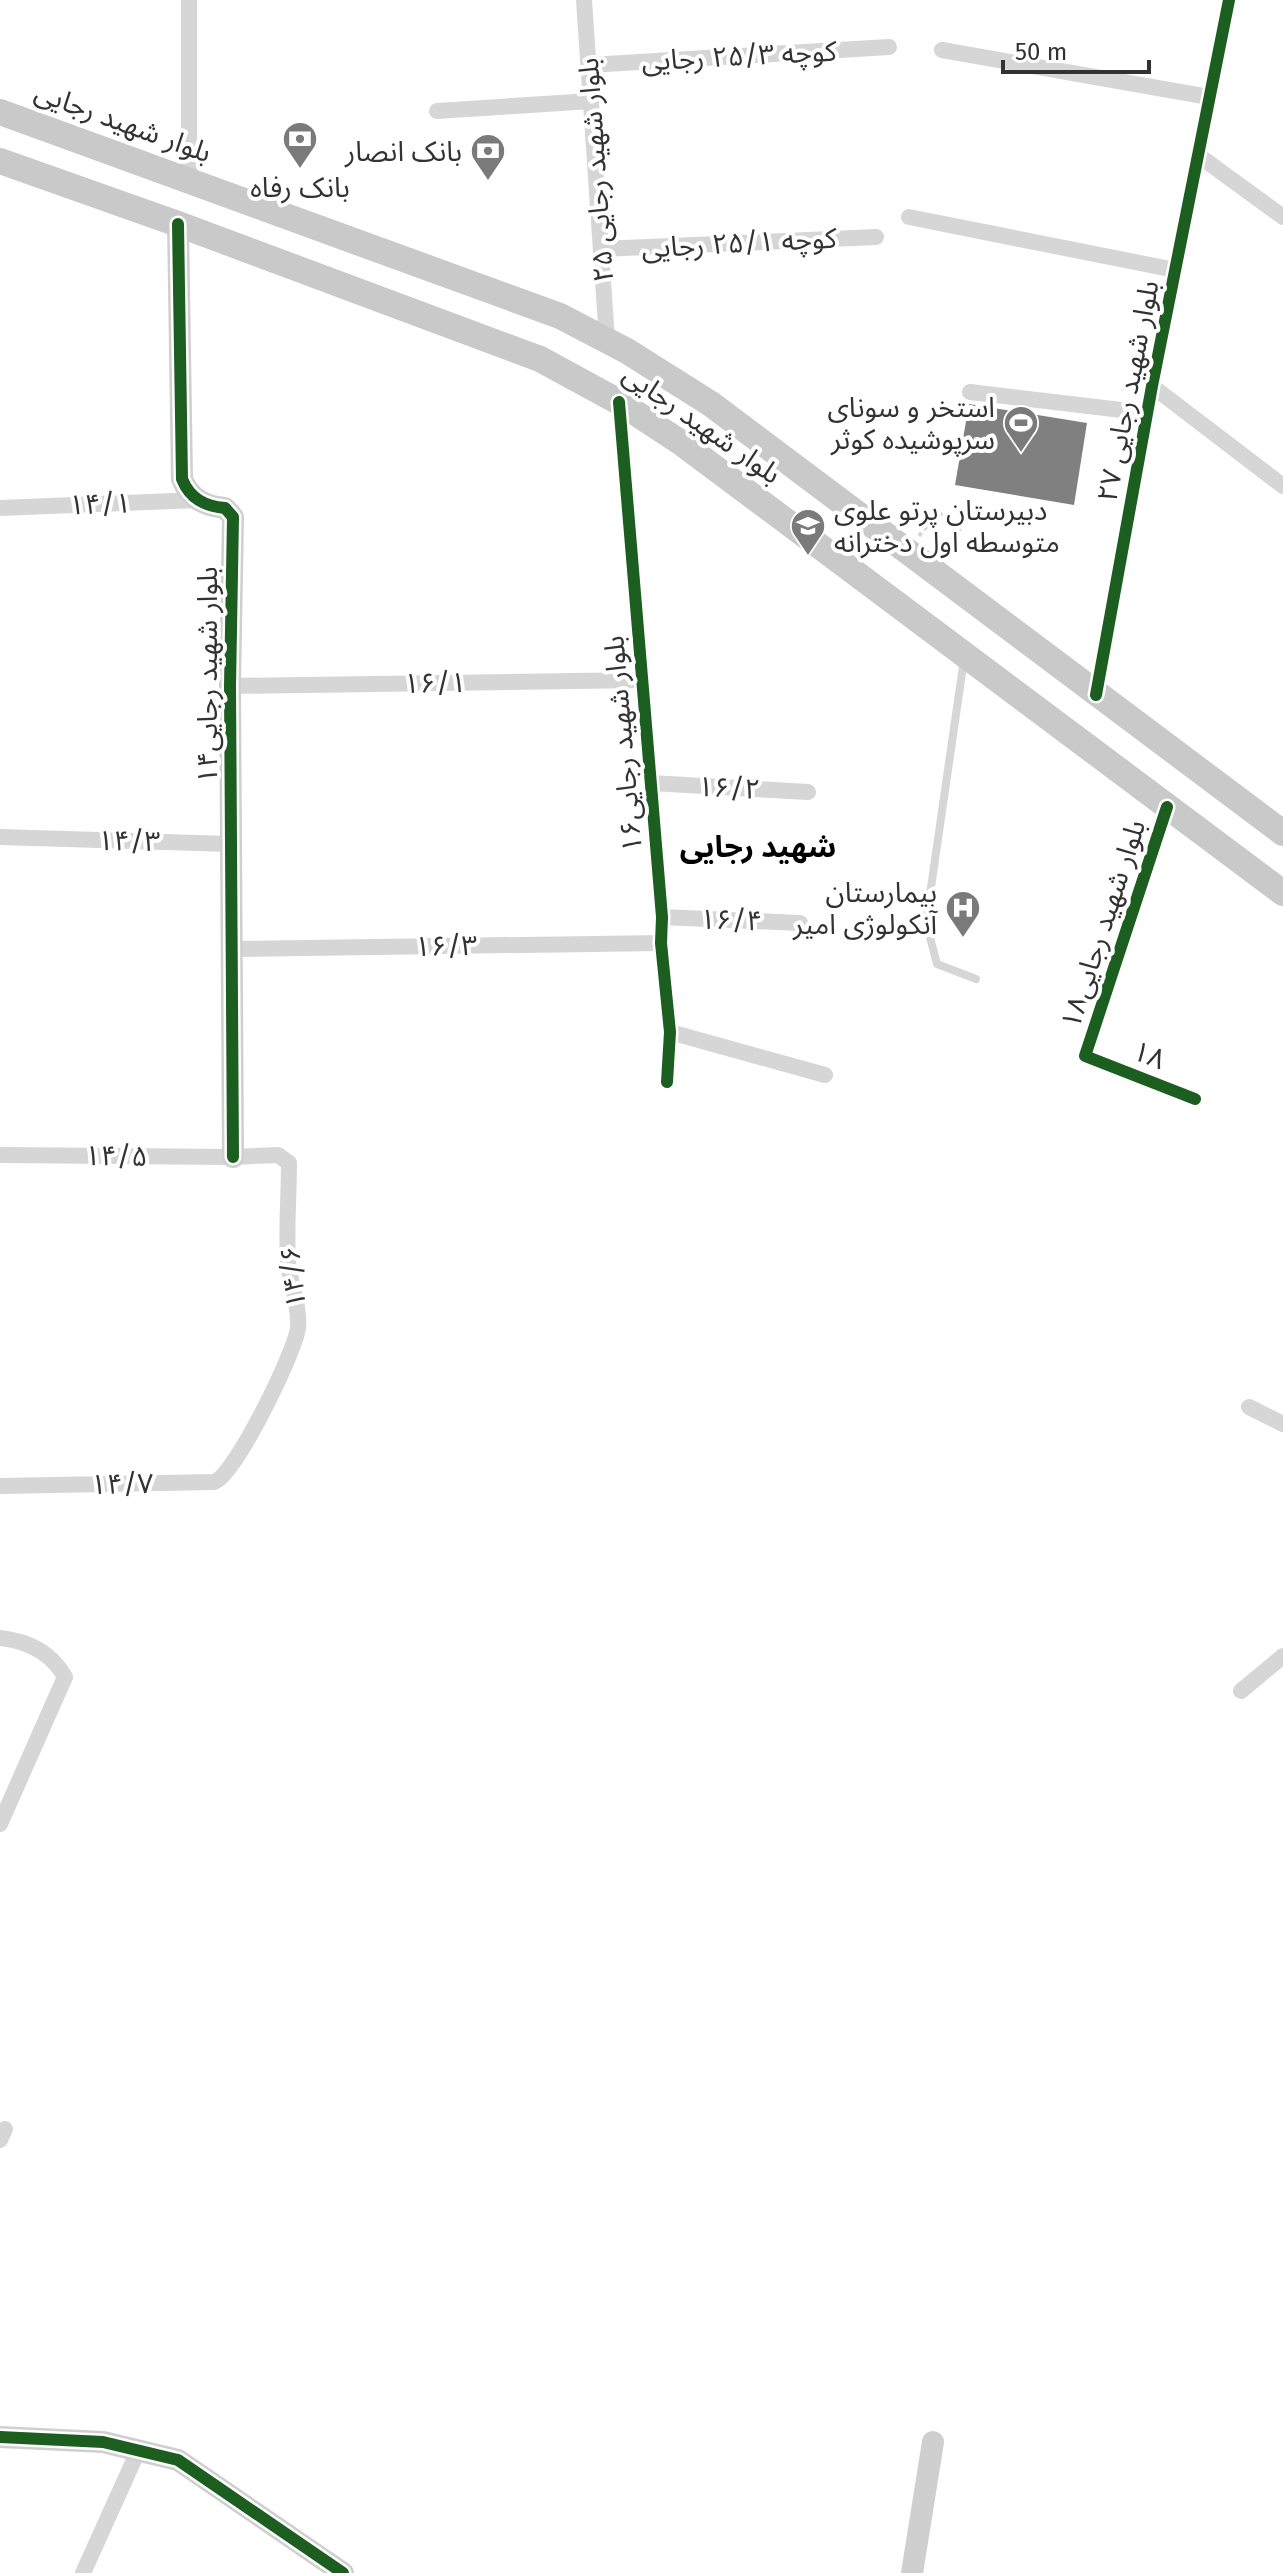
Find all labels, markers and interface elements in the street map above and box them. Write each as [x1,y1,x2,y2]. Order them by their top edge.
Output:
scale bar [1003,24,1149,74]
street label: کوچه ۲۵/۳ رجایی [641,34,838,79]
text: 50 m [1015,38,1067,66]
street label: ۲۵ بلوار شهید رجایی [572,57,620,283]
street label: بلوار شهید رجایی [30,75,216,169]
bank icon: بانک رفاه [281,120,319,170]
bank icon: بانک انصار [469,132,507,182]
place label: بانک انصار [344,135,462,168]
place label: بانک رفاه [250,171,350,204]
street label: کوچه ۲۵/۱ رجایی [641,221,838,266]
street label: ۲۷ بلوار شهید رجایی [1090,278,1166,504]
street label: بلوار شهید رجایی [617,357,787,491]
place label: استخر و سونای سرپوشیده کوثر [828,391,995,457]
sports icon: استخر و سونای سرپوشیده کوثر [1002,404,1040,454]
street label: ۱۴/۱ [68,486,132,522]
place label: دبیرستان پرتو علوی متوسطه اول دخترانه [834,494,1060,559]
school or university icon: دبیرستان پرتو علوی متوسطه اول دخترانه [789,507,827,557]
street label: بلوار شهید رجایی۱۴ [191,566,224,784]
street label: بلوار شهید رجایی۱۶ [597,634,649,854]
street label: ۱۶/۱ [403,666,467,700]
street label: ۱۶/۲ [697,770,761,806]
street label: بلوار شهید رجایی۱۸ [1054,816,1152,1032]
street label: ۱۴/۳ [97,824,161,858]
district label: شهید رجایی [680,829,836,865]
place label: بیمارستان آنکولوژی امیر [792,876,939,941]
hospital icon: بیمارستان آنکولوژی امیر [944,889,982,939]
street label: ۱۶/۴ [699,902,763,938]
street label: ۱۶/۳ [414,929,478,963]
street label: ۱۸ [1128,1034,1170,1076]
street label: ۱۴/۵ [84,1139,148,1173]
street label: ۱۴/۶ [273,1244,313,1310]
street label: ۱۴/۷ [90,1467,154,1501]

